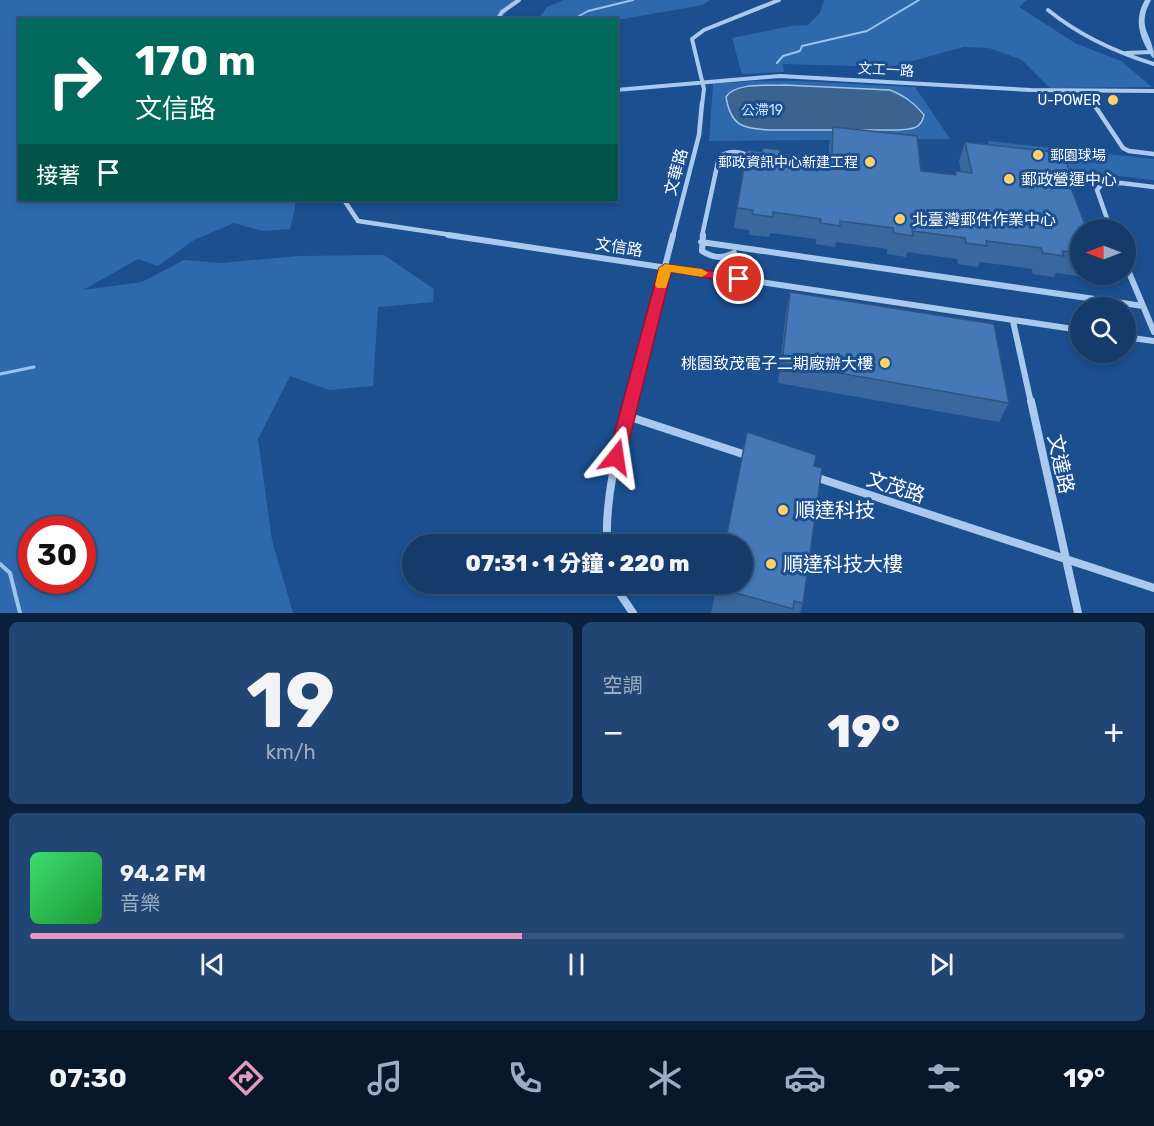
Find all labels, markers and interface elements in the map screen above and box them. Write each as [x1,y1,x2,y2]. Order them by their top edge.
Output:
text: 170 m [135,36,256,86]
icon: right [36,42,114,120]
street label: 文工一路 [858,60,914,80]
place label: U-POWER [1037,92,1101,109]
text: 文信路 [135,93,216,125]
marker: U-POWER [1106,93,1120,107]
park label: 公滯19 [741,102,783,119]
street label: 文華路 [661,146,691,198]
place label: 郵園球場 [1050,147,1106,164]
marker: 郵園球場 [1031,148,1045,162]
place label: 郵政資訊中心新建工程 [718,154,858,171]
marker: 郵政資訊中心新建工程 [863,155,877,169]
icon: arrive [92,156,125,189]
text: 接著 [36,162,80,189]
place label: 郵政營運中心 [1021,170,1117,189]
marker: 郵政營運中心 [1002,172,1016,186]
place label: 北臺灣郵件作業中心 [912,210,1056,229]
marker: 北臺灣郵件作業中心 [893,212,907,226]
north arrow [1070,219,1136,285]
map controls [1070,219,1136,363]
street label: 文信路 [594,234,644,260]
pin [713,253,764,304]
icon: arrive [722,262,755,295]
button: search [1070,297,1136,363]
place label: 桃園致茂電子二期廠辦大樓 [681,354,873,373]
marker: 桃園致茂電子二期廠辦大樓 [878,356,892,370]
position arrow [584,425,648,489]
street label: 文達路 [1043,432,1079,496]
street label: 文茂路 [864,466,928,508]
place label: 順達科技 [795,498,875,522]
marker: 順達科技 [776,503,790,517]
speed limit sign: 30 [18,516,96,594]
text: 07:31 · 1 分鐘 · 220 m [466,550,689,577]
place label: 順達科技大樓 [783,552,903,576]
marker: 順達科技大樓 [764,557,778,571]
text: 19 [246,654,335,747]
text: 空調 [603,673,643,697]
text: 19° [827,705,900,758]
text: − [603,712,624,751]
text: + [1103,712,1124,751]
text: km/h [266,740,316,764]
text: 94.2 FM [120,860,206,887]
text: 音樂 [120,891,160,915]
icon: previous [196,948,229,981]
icon: pause [560,948,593,981]
icon: next [925,948,958,981]
icon: directions [225,1057,267,1099]
icon: music [364,1057,406,1099]
icon: phone [504,1057,546,1099]
icon: climate [644,1057,686,1099]
icon: car [784,1057,826,1099]
icon: filters [923,1057,965,1099]
text: 07:30 [49,1062,127,1094]
text: 19° [1063,1062,1105,1094]

